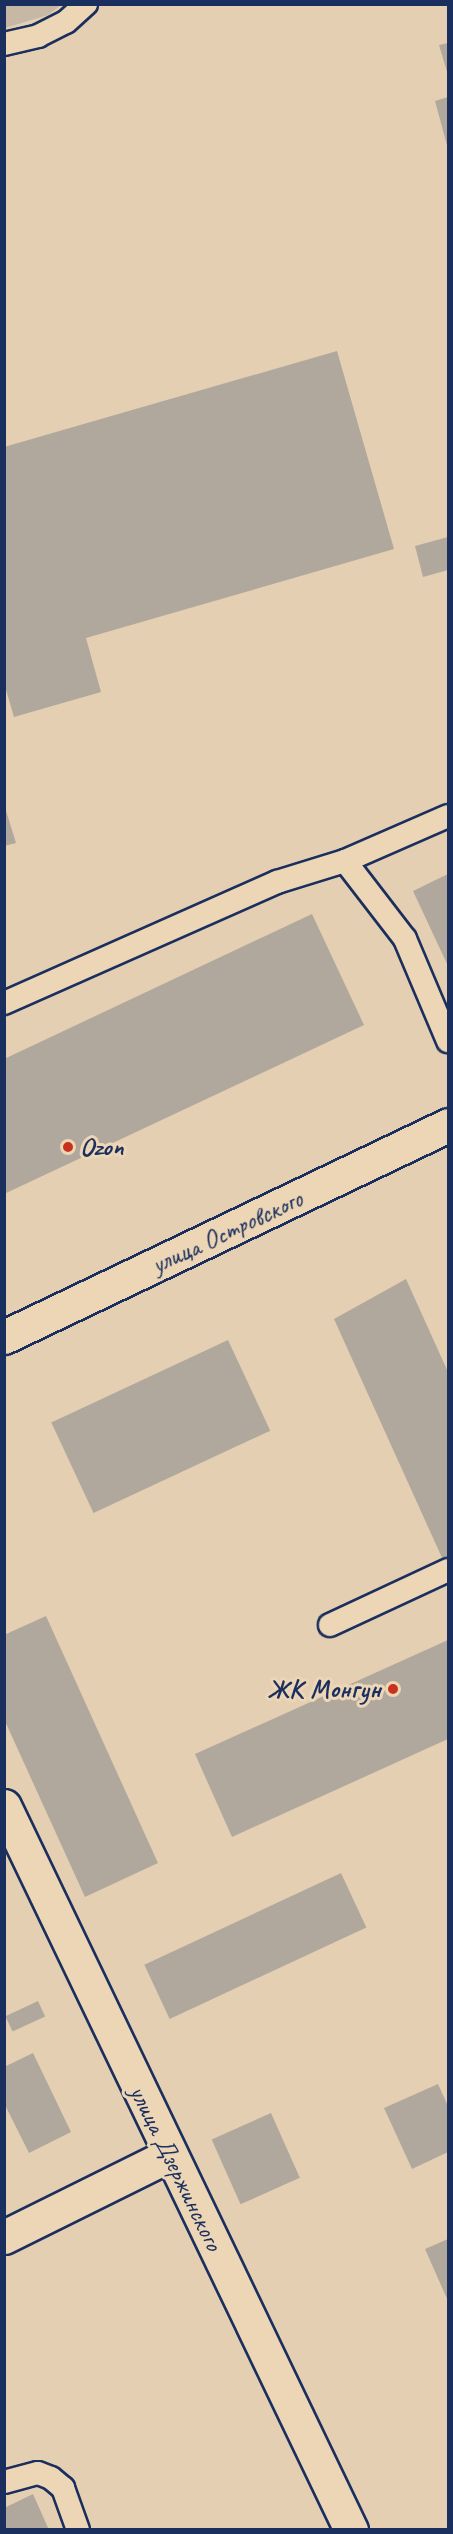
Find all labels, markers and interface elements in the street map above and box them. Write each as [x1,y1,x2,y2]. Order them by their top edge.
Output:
place label: Ozon [80,1131,123,1163]
marker: Ozon [61,1140,75,1154]
street label: улица Островского [145,1183,309,1281]
place label: ЖК Монгун [269,1673,381,1705]
marker: ЖК Монгун [386,1682,400,1696]
street label: улица Дзержинского [123,2081,229,2255]

